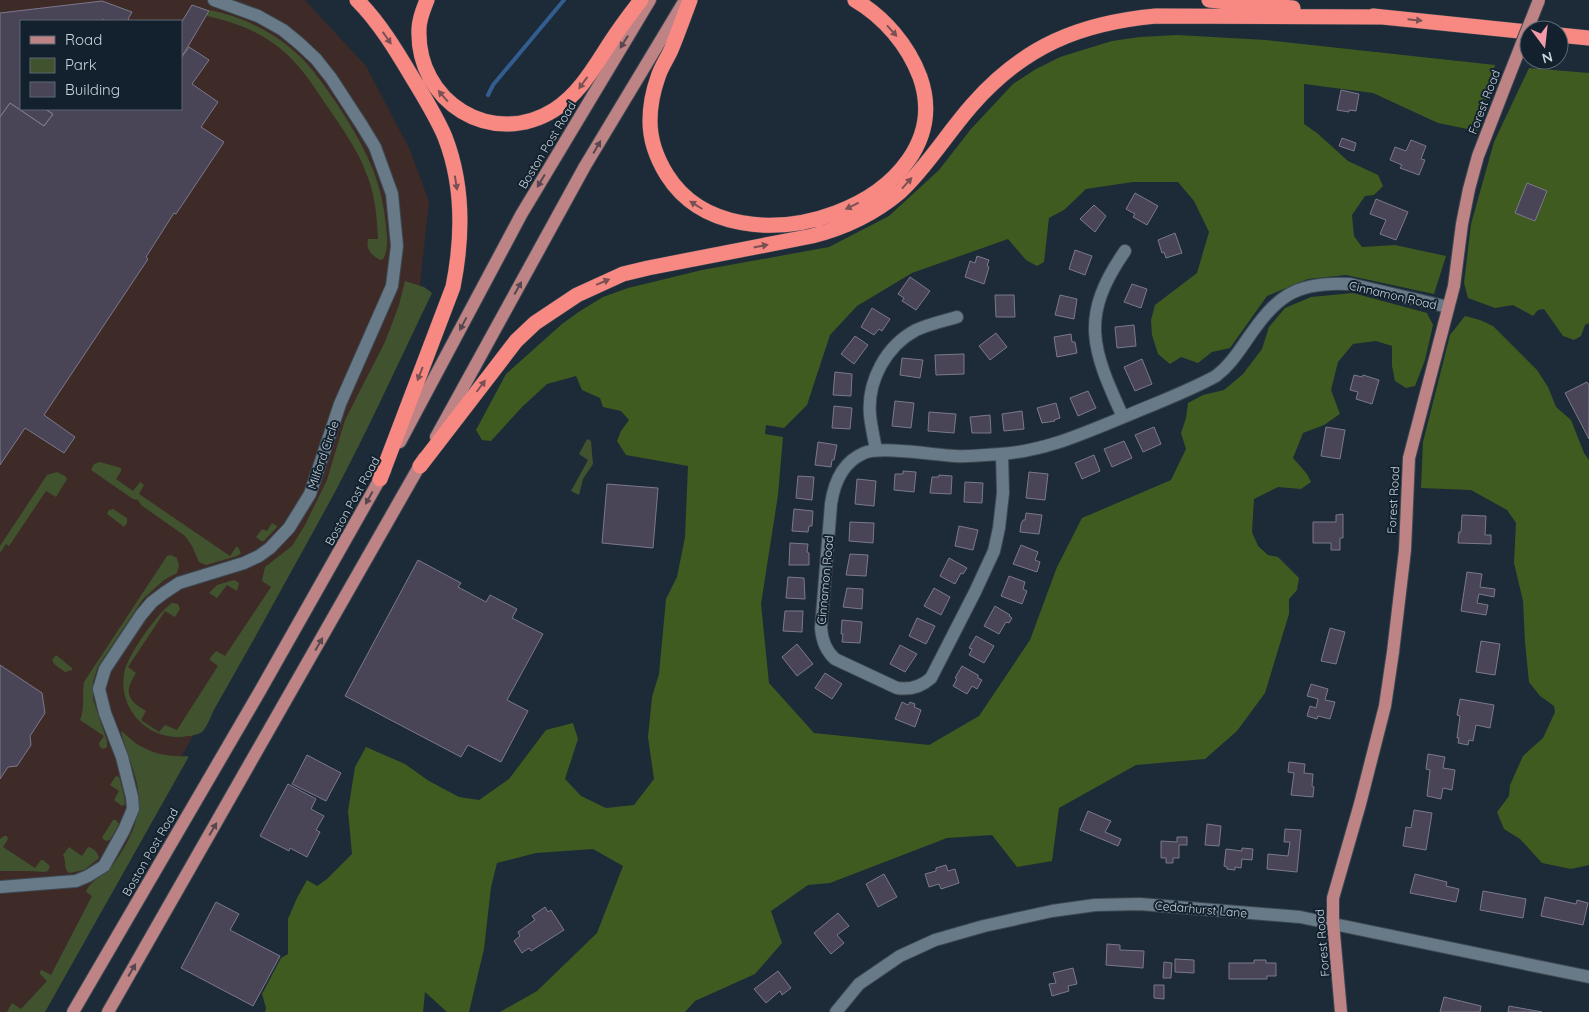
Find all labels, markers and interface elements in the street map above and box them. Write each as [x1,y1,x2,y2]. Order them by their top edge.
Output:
one-way arrow [1407,16,1423,24]
legend [20,20,182,110]
north arrow [1519,20,1569,70]
one-way arrow [886,25,898,37]
text: Road [65,30,102,49]
one-way arrow [382,31,392,45]
one-way arrow [620,35,629,48]
text: N [1540,48,1555,68]
text: Park [65,55,97,74]
street label: Forest Road [1465,68,1503,136]
one-way arrow [578,76,588,89]
text: Building [65,80,120,99]
one-way arrow [437,90,449,102]
street label: Boston Post Road [515,99,579,191]
one-way arrow [592,140,601,153]
one-way arrow [453,175,461,191]
one-way arrow [537,175,546,188]
one-way arrow [902,177,913,190]
one-way arrow [690,200,703,210]
one-way arrow [845,202,859,210]
one-way arrow [754,242,769,250]
one-way arrow [596,278,610,286]
street label: Cinnamon Road [1348,278,1438,312]
one-way arrow [513,282,522,295]
one-way arrow [459,317,467,331]
one-way arrow [416,366,423,381]
one-way arrow [476,380,487,393]
street label: Milford Circle [304,418,342,491]
street label: Boston Post Road [321,454,383,548]
street label: Forest Road [1384,466,1402,534]
one-way arrow [365,491,374,504]
street label: Cinnamon Road [814,535,836,625]
one-way arrow [315,637,323,652]
street label: Boston Post Road [119,805,181,899]
one-way arrow [209,821,217,836]
street label: Cedarhurst Lane [1154,898,1248,921]
street label: Forest Road [1312,909,1332,977]
one-way arrow [128,963,137,976]

